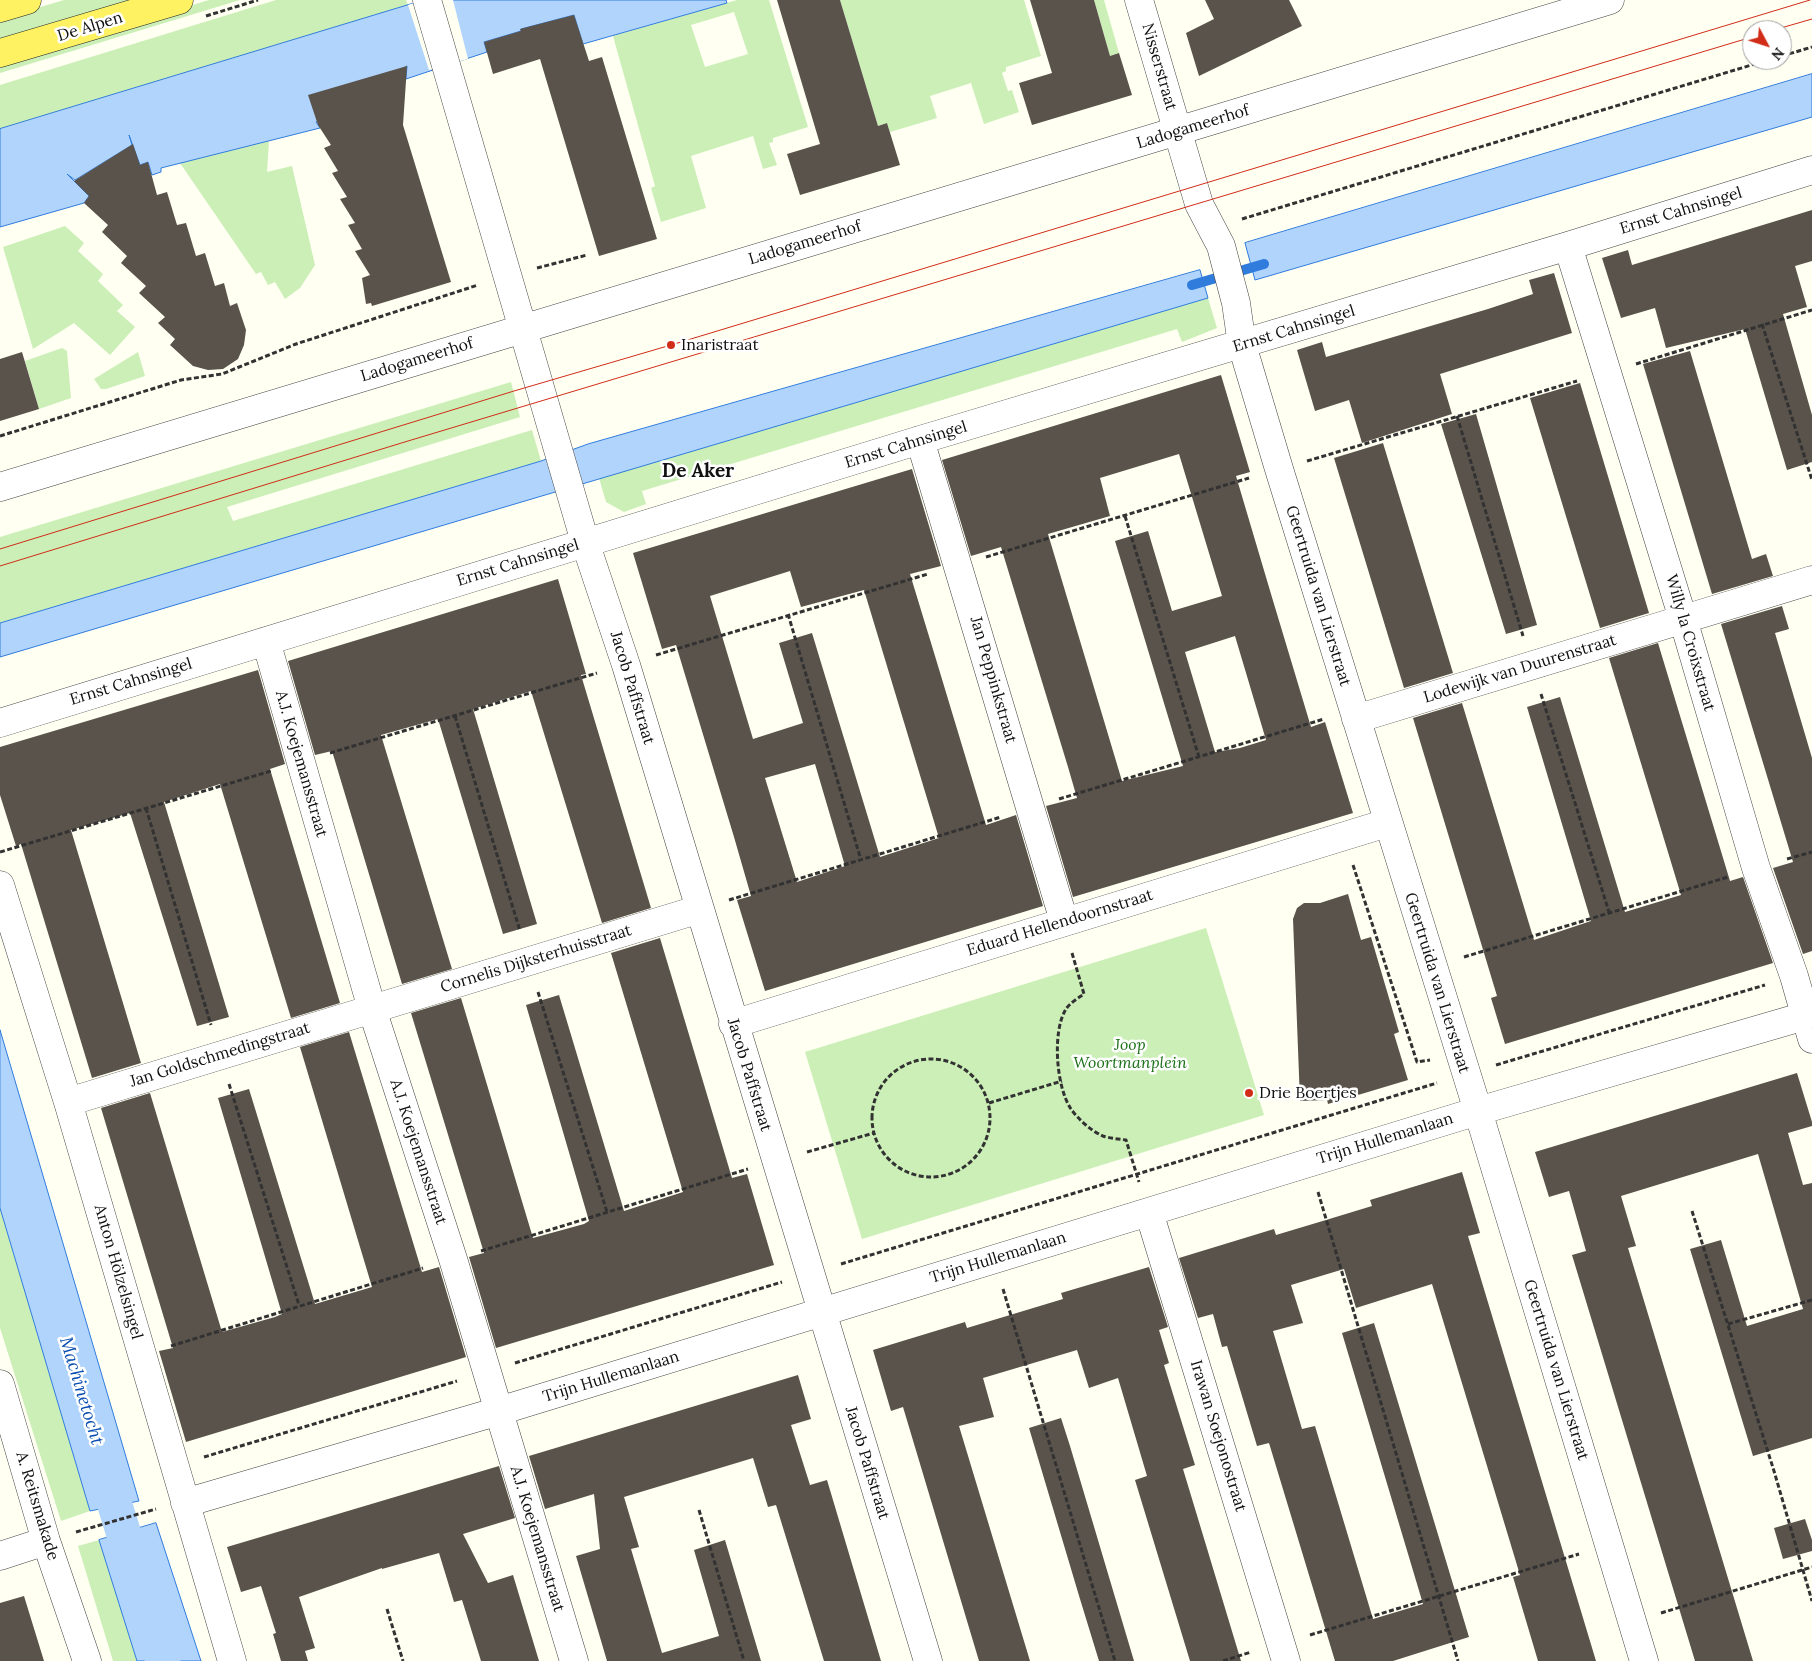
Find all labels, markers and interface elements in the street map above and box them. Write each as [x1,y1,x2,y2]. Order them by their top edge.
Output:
street label: De Alpen [55,8,125,46]
north arrow [1742,20,1792,70]
street label: Nisserstraat [1137,21,1181,113]
text: N [1767,44,1788,64]
street label: Ladogameerhof [1134,101,1252,153]
street label: Ernst Cahnsingel [1618,183,1744,239]
street label: Ladogameerhof [746,217,864,269]
street label: Ernst Cahnsingel [1231,301,1357,357]
street label: Ladogameerhof [358,334,476,386]
place label: Inaristraat [681,335,759,355]
marker: Inaristraat [665,339,677,351]
street label: Ernst Cahnsingel [843,417,969,473]
district label: De Aker [662,461,734,483]
street label: Geertruida van Lierstraat [1281,503,1355,689]
street label: Ernst Cahnsingel [455,535,581,591]
street label: Willy la Croixstraat [1661,572,1719,714]
street label: Jan Peppinkstraat [966,614,1020,746]
street label: Jacob Paffstraat [606,629,658,747]
street label: Lodewijk van Duurenstraat [1421,631,1619,707]
street label: Ernst Cahnsingel [68,654,194,710]
street label: A.J. Koejemansstraat [271,688,331,840]
street label: Eduard Hellendoornstraat [965,885,1155,961]
street label: Geertruida van Lierstraat [1400,890,1474,1076]
street label: Cornelis Dijksterhuisstraat [438,921,634,997]
street label: Jacob Paffstraat [723,1016,775,1134]
street label: Jan Goldschmedingstraat [128,1018,312,1092]
park label: Joop Woortmanplein [1073,1035,1187,1073]
street label: A.J. Koejemansstraat [385,1077,451,1227]
place label: Drie Boertjes [1259,1083,1357,1103]
marker: Drie Boertjes [1243,1087,1255,1099]
street label: Trijn Hullemanlaan [1315,1109,1455,1169]
street label: Anton Hölzelsingel [90,1202,146,1342]
street label: Trijn Hullemanlaan [928,1228,1068,1288]
street label: Geertruida van Lierstraat [1519,1277,1593,1463]
water label: Machinetocht [54,1334,108,1448]
street label: Trijn Hullemanlaan [541,1347,681,1407]
street label: Irawan Soejonostraat [1186,1358,1250,1514]
street label: Jacob Paffstraat [841,1404,893,1522]
street label: A. Reitsmakade [11,1449,63,1563]
street label: A.J. Koejemansstraat [506,1464,568,1614]

